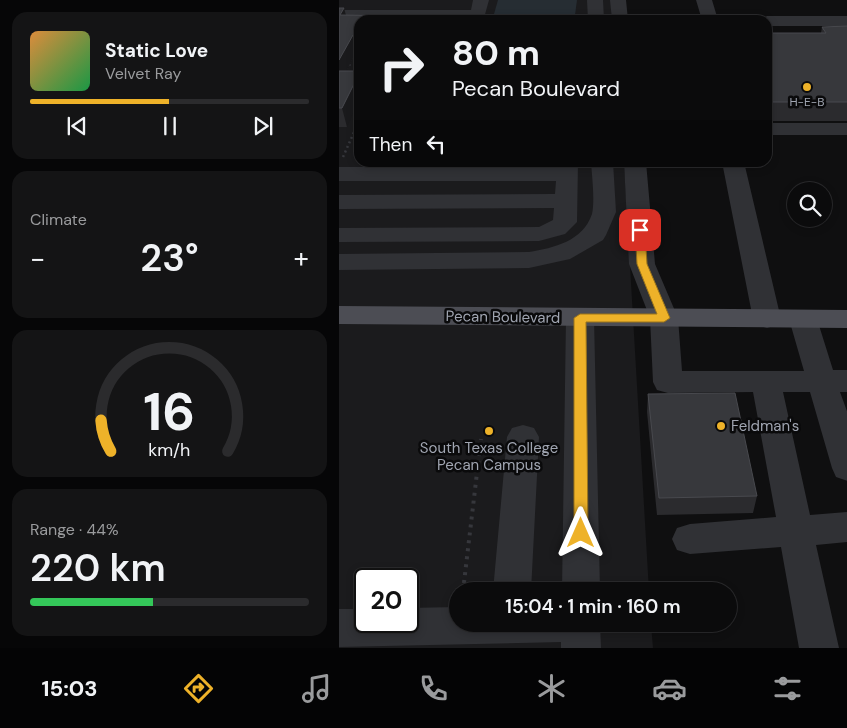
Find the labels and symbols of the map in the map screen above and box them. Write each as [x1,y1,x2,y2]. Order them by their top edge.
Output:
marker: H-E-B [801,81,813,93]
place label: H-E-B [789,94,825,110]
pin [619,209,661,251]
street label: Pecan Boulevard [446,306,560,328]
place label: Feldman's [731,416,799,436]
marker: Feldman's [715,420,727,432]
marker: South Texas College Pecan Campus [483,425,495,437]
place label: South Texas College Pecan Campus [420,438,558,475]
position arrow [554,506,606,558]
speed limit sign: 20 [354,568,419,633]

